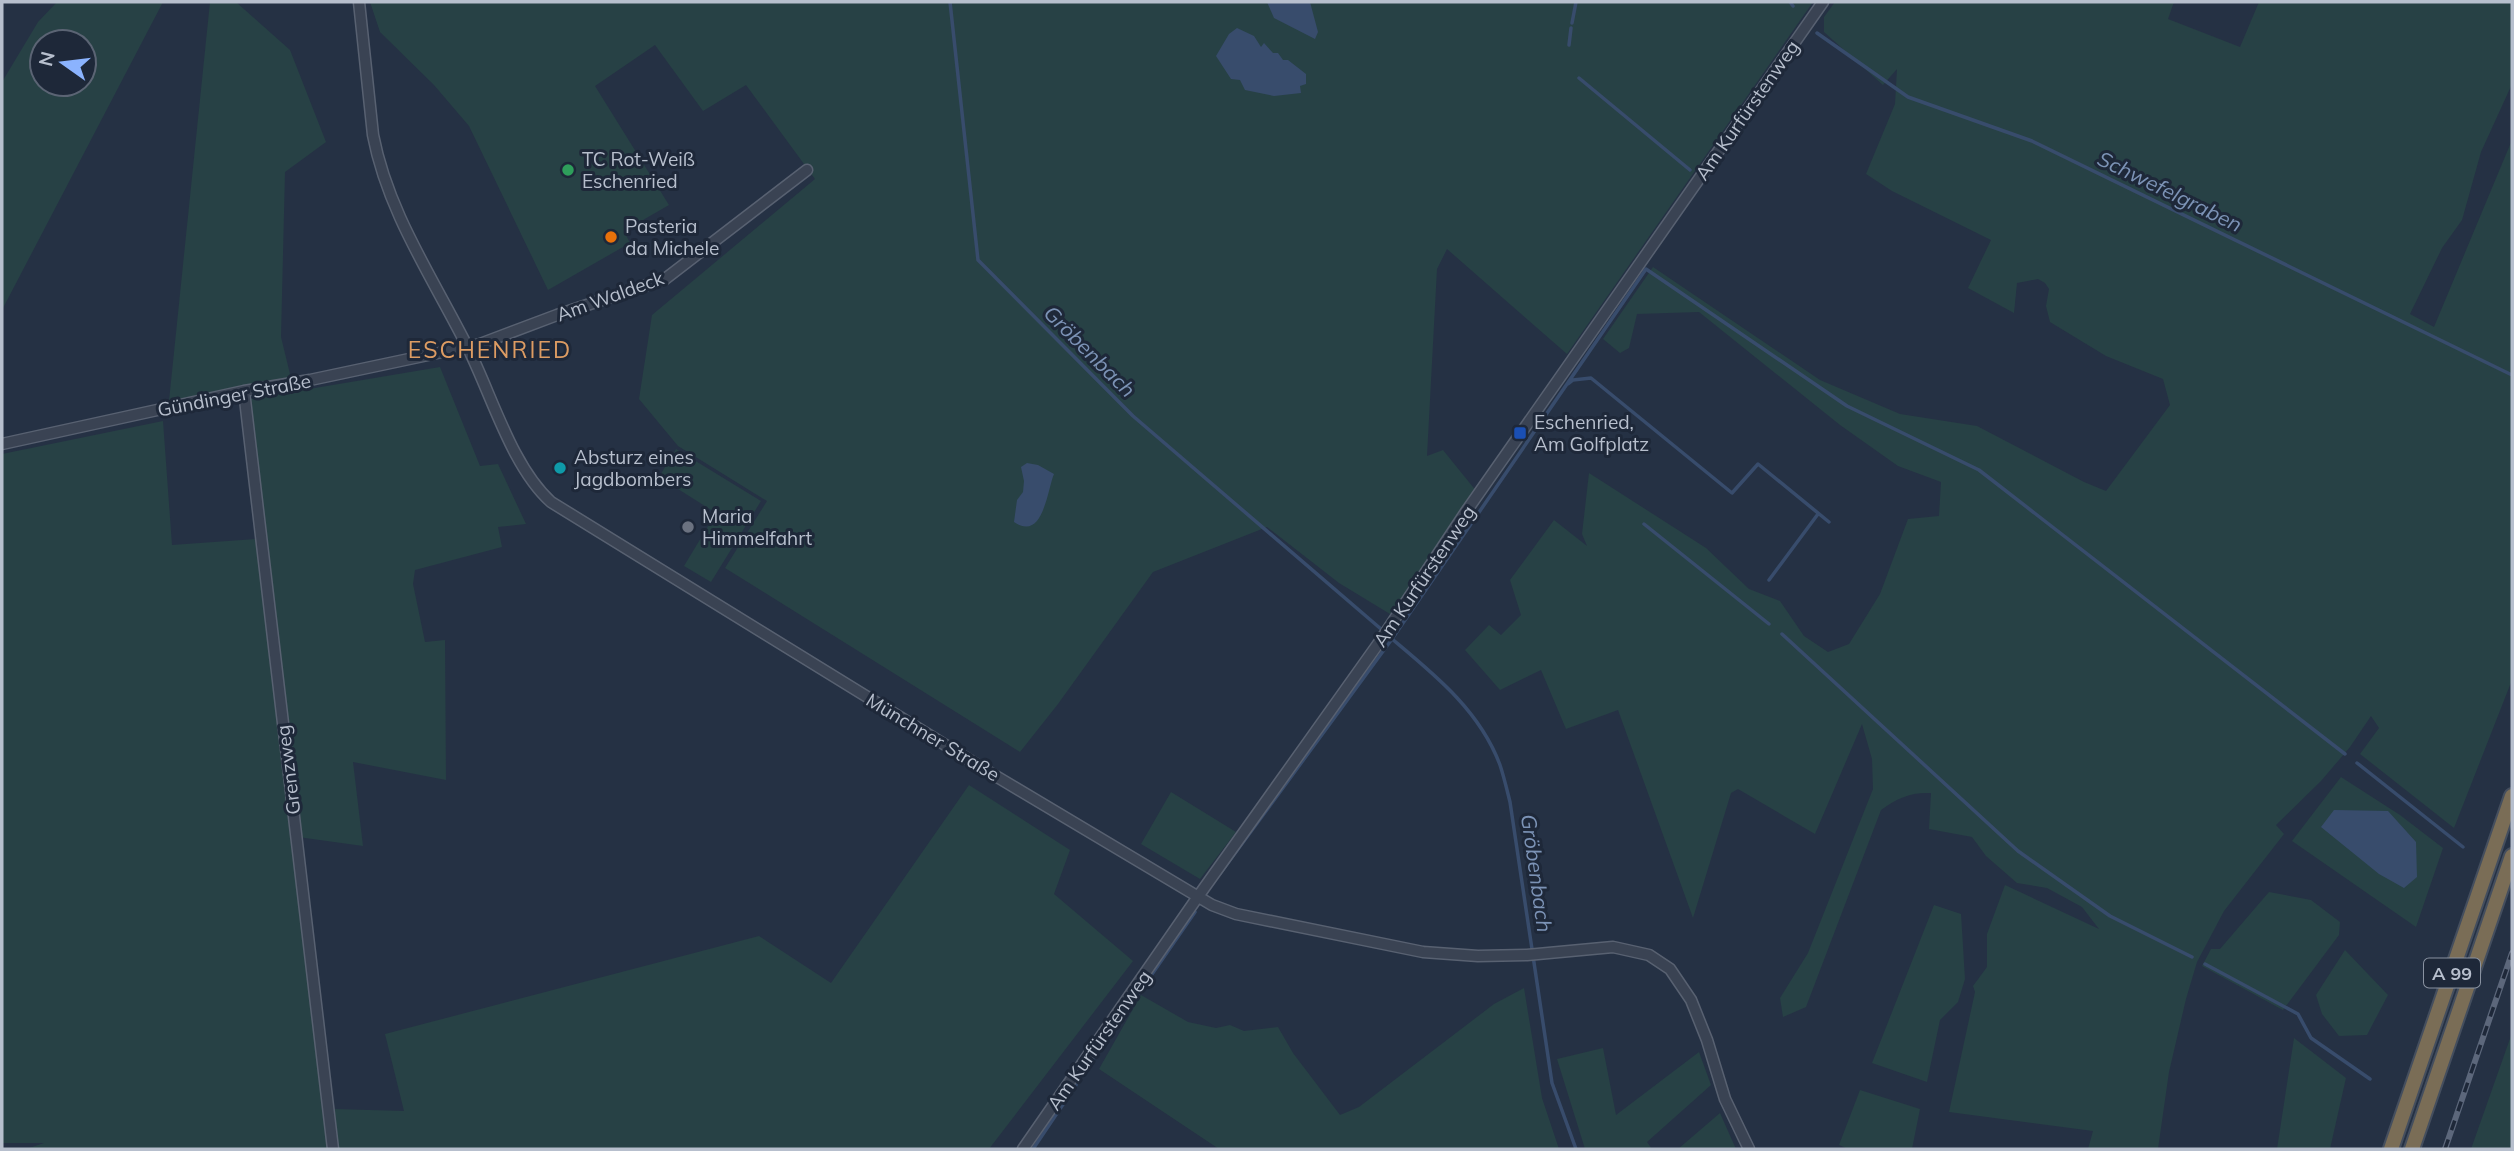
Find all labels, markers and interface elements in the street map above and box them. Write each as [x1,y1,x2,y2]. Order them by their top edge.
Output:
north arrow [28,28,98,98]
street label: Am Kurfürstenweg [1690,35,1804,185]
text: N [33,49,60,69]
water label: Schwefelgraben [2094,145,2246,237]
place label: TC Rot-Weiß Eschenried [582,147,695,193]
marker: TC Rot-Weiß Eschenried [560,162,576,178]
place label: Pasteria da Michele [625,214,719,260]
marker: Pasteria da Michele [603,229,619,245]
street label: Am Waldeck [553,265,667,327]
water label: Gröbenbach [1039,300,1141,402]
district label: ESCHENRIED [408,335,572,364]
street label: Gündinger Straße [155,368,313,422]
place label: Eschenried, Am Golfplatz [1534,410,1649,456]
marker: Eschenried, Am Golfplatz [1512,425,1528,441]
place label: Absturz eines Jagdbombers [574,445,694,491]
marker: Absturz eines Jagdbombers [552,460,568,476]
street label: Am Kurfürstenweg [1368,501,1480,651]
place label: Maria Himmelfahrt [702,504,813,550]
marker: Maria Himmelfahrt [680,519,696,535]
street label: Münchner Straße [862,688,1004,786]
street label: Grenzweg [271,724,305,816]
water label: Gröbenbach [1516,812,1558,934]
road number: A 99 [2424,958,2480,988]
street label: Am Kurfürstenweg [1042,965,1156,1115]

